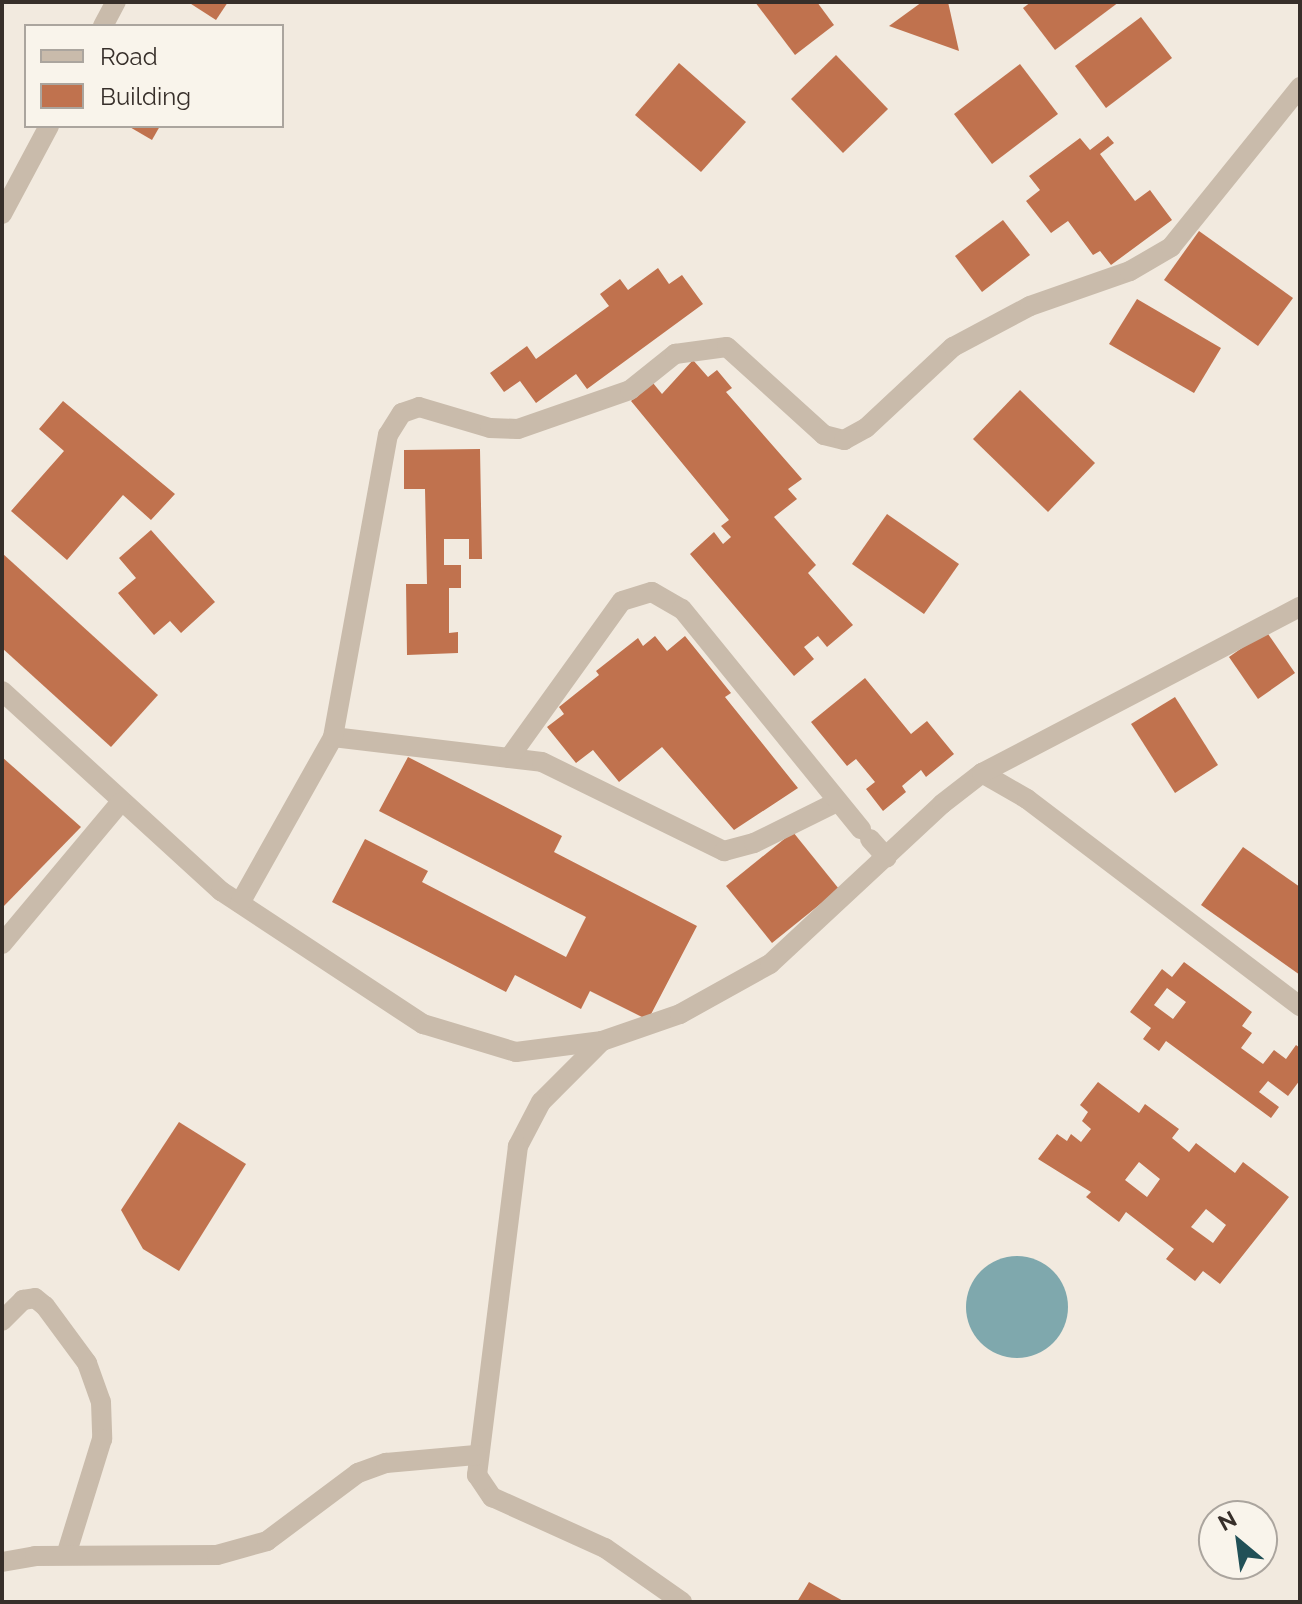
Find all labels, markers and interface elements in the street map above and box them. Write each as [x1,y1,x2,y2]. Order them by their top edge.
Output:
legend [24,24,284,128]
text: Road [100,42,158,71]
text: Building [100,82,191,111]
north arrow [1198,1500,1278,1580]
text: N [1214,1505,1241,1536]

